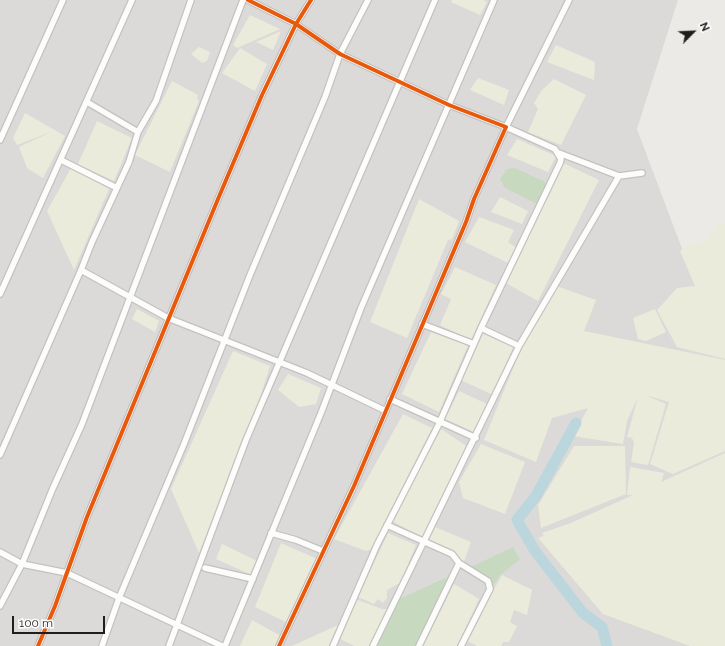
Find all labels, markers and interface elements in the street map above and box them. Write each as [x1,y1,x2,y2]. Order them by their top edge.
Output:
north arrow [673,12,713,52]
text: N [697,20,712,33]
scale bar [14,608,107,634]
text: 100 m [19,616,53,630]

